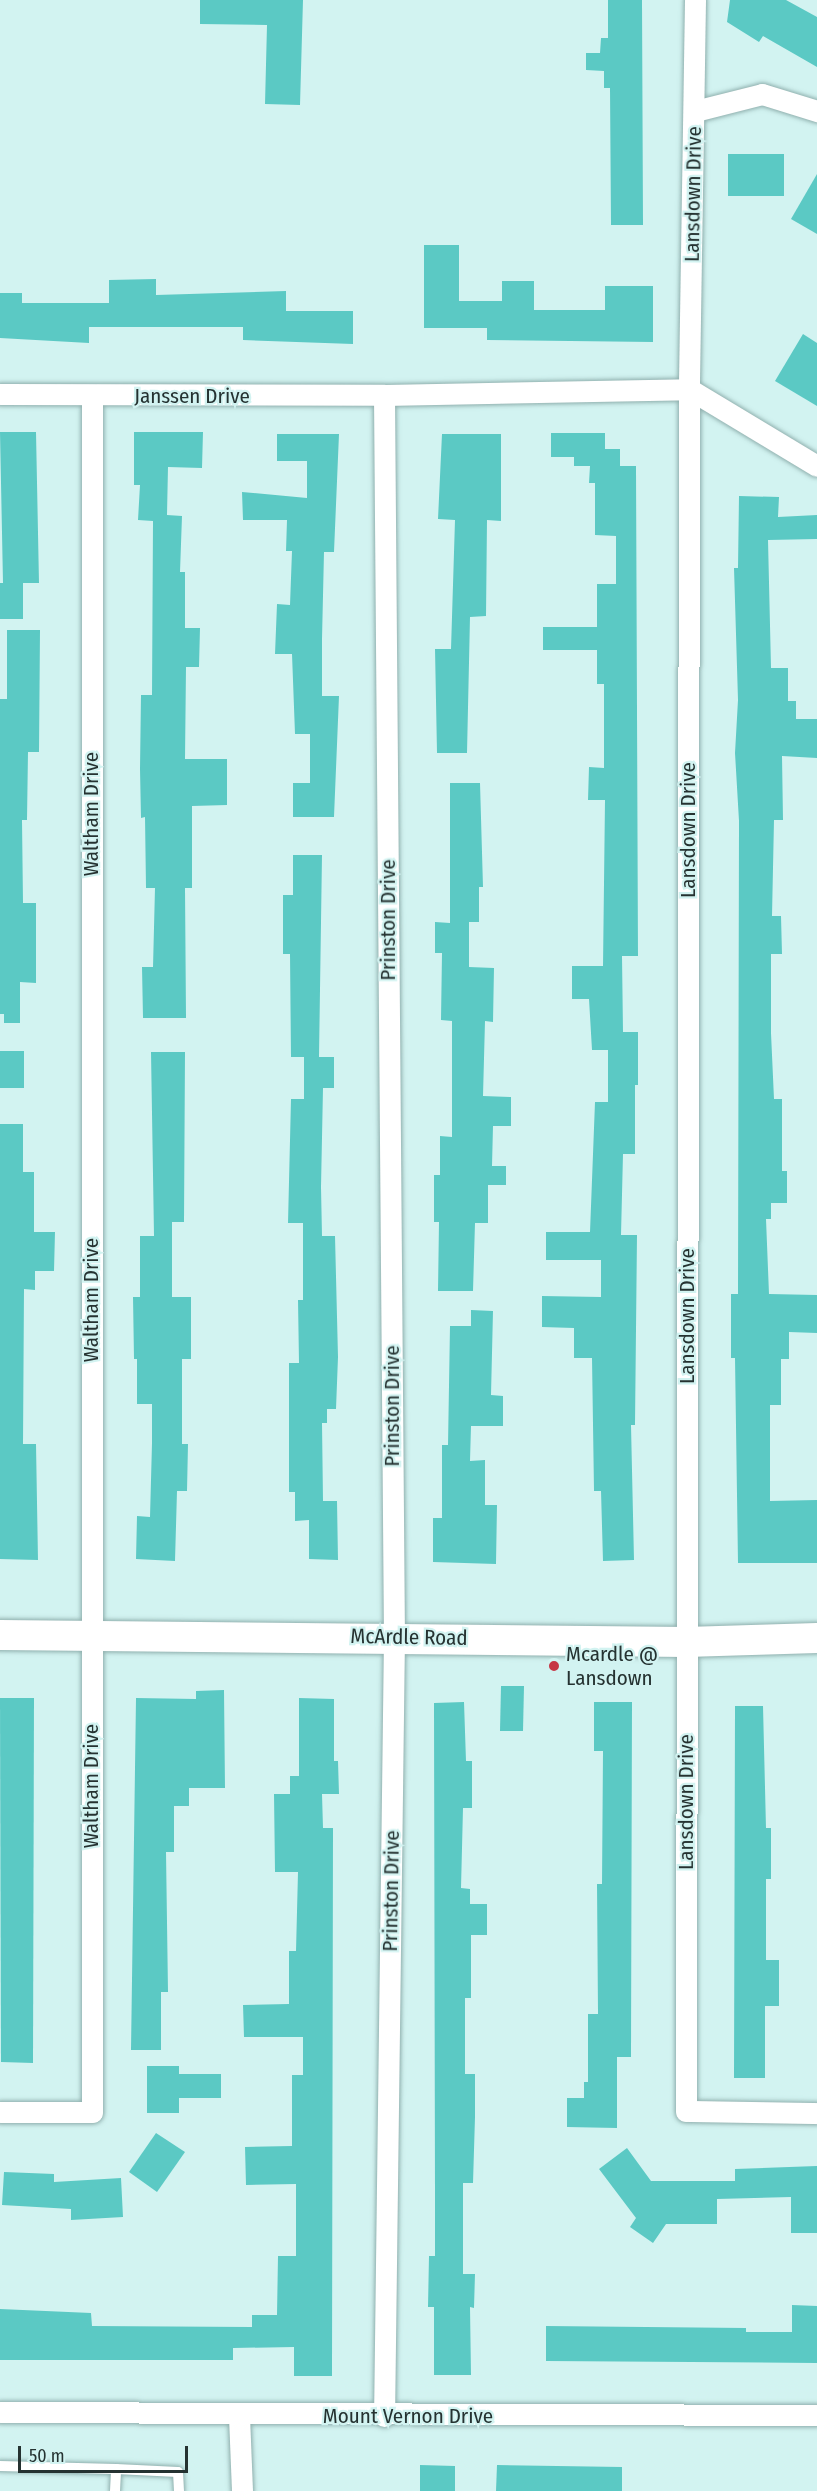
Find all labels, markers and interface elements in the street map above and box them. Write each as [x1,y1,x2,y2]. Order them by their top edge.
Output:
street label: Lansdown Drive [679,126,707,262]
street label: Janssen Drive [134,383,250,409]
street label: Waltham Drive [78,752,104,876]
street label: Lansdown Drive [675,762,701,898]
street label: Prinston Drive [375,859,401,981]
street label: Waltham Drive [78,1238,104,1362]
street label: Lansdown Drive [674,1248,700,1384]
street label: Prinston Drive [379,1345,405,1467]
street label: McArdle Road [350,1623,468,1651]
place label: Mcardle @ Lansdown [566,1641,658,1691]
marker: Mcardle @ Lansdown [547,1659,561,1673]
street label: Waltham Drive [78,1724,104,1848]
street label: Lansdown Drive [673,1734,699,1870]
street label: Prinston Drive [377,1830,405,1952]
street label: Mount Vernon Drive [323,2403,493,2429]
scale bar [21,2434,190,2472]
text: 50 m [29,2445,65,2467]

